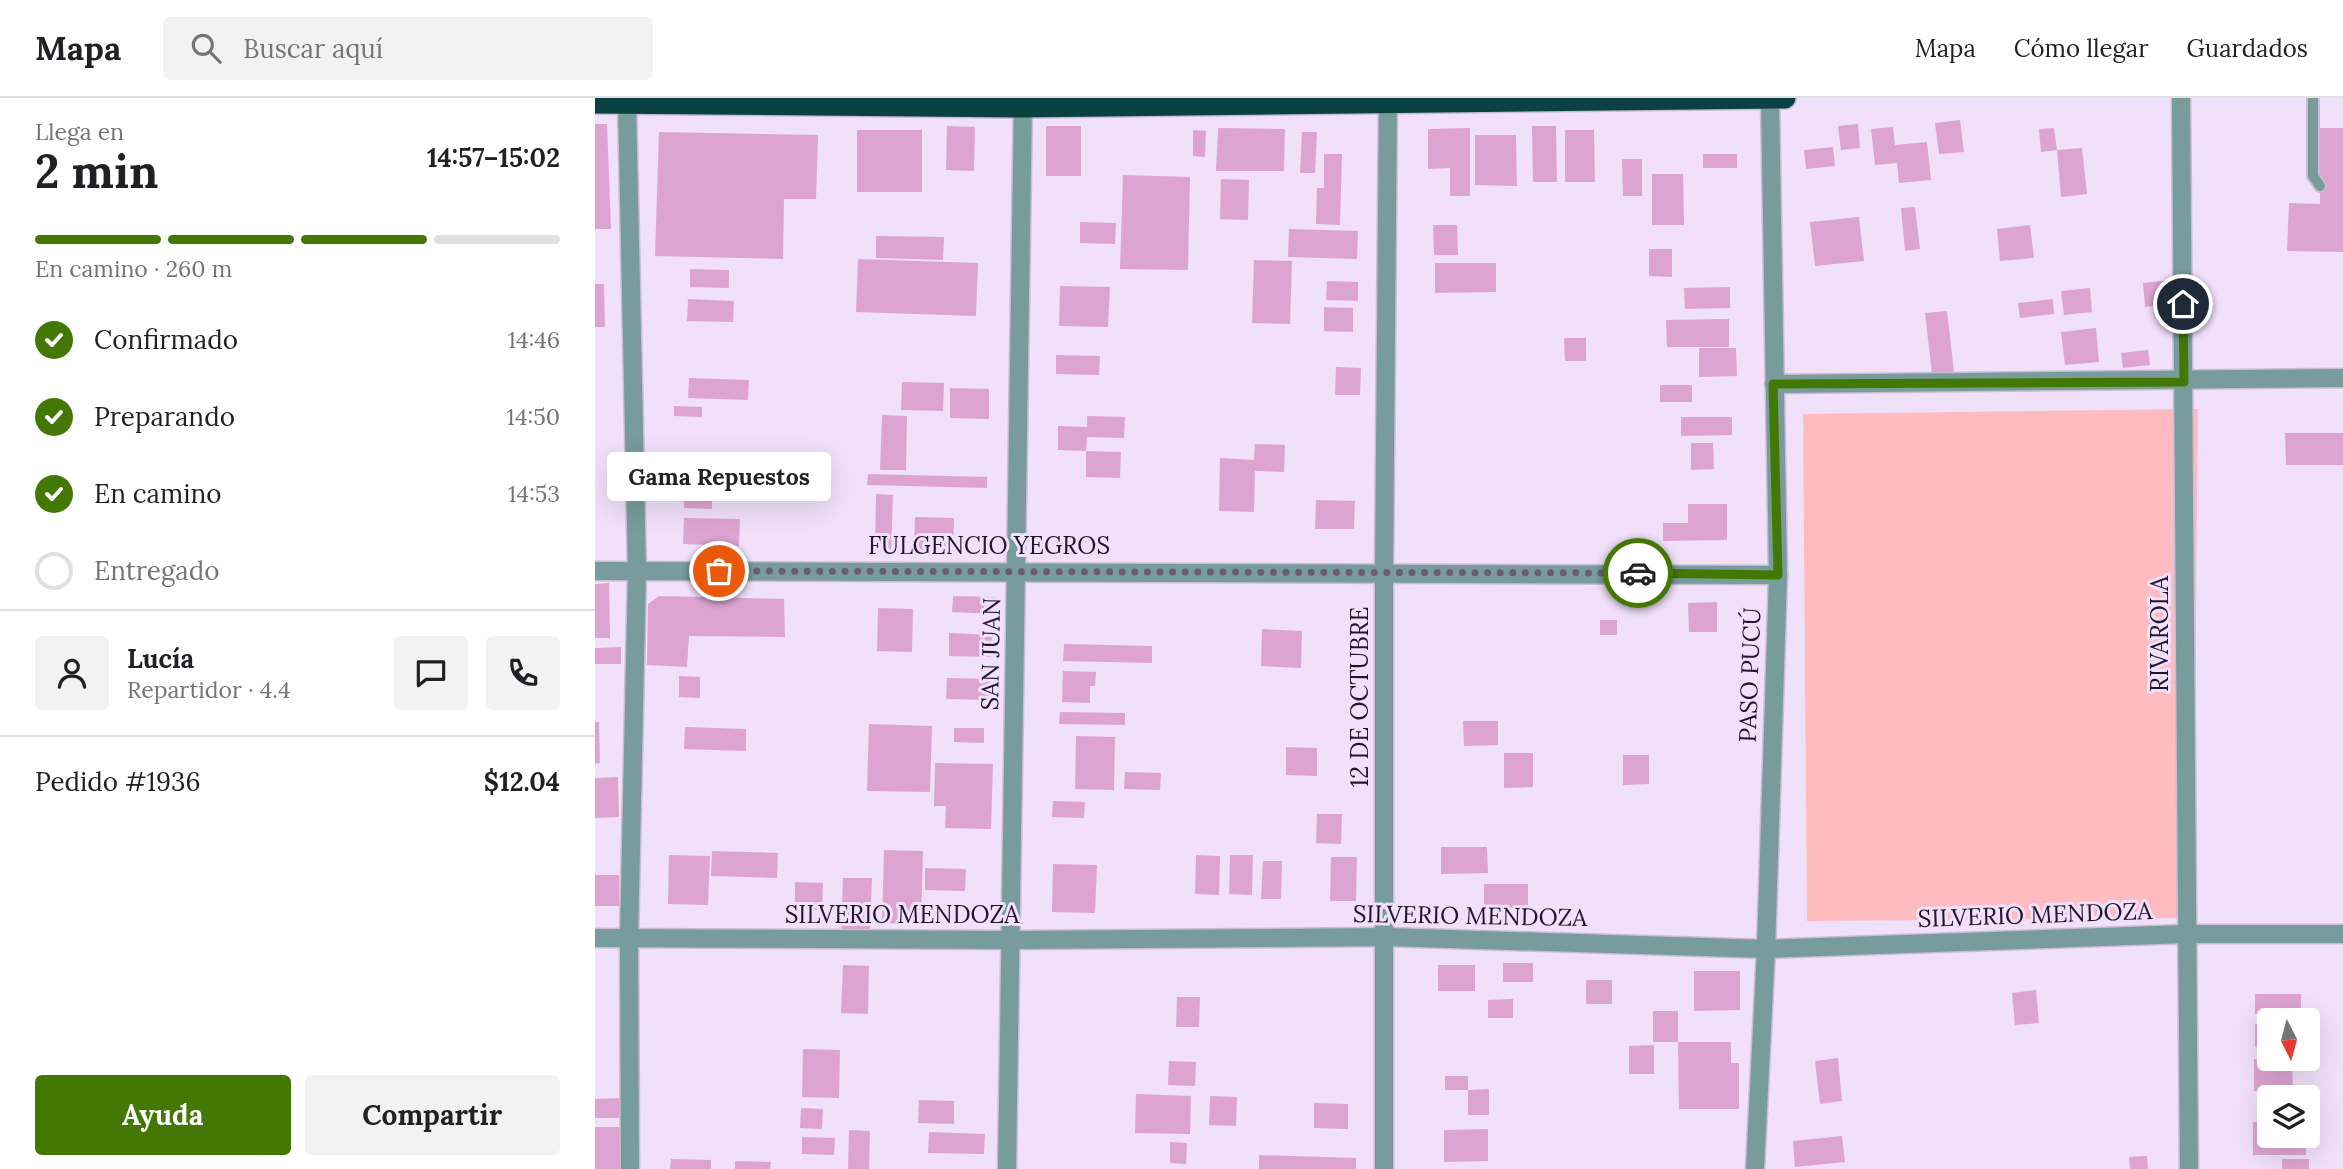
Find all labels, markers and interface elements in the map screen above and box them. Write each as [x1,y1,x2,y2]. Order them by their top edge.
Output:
search box [163,17,653,80]
text: Mapa [35,27,121,69]
icon: search [187,29,225,67]
text: Buscar aquí [243,32,383,65]
text: Mapa [1915,33,1976,64]
text: Cómo llegar [2014,33,2149,64]
text: Guardados [2187,33,2308,64]
text: Llega en [35,117,124,146]
text: 14:57–15:02 [427,141,560,174]
text: 2 min [35,142,158,201]
text: En camino · 260 m [35,254,232,283]
pin [2153,274,2213,334]
icon: home [2164,285,2202,323]
icon: check [35,321,73,359]
text: Confirmado [94,323,238,356]
text: 14:46 [508,325,560,354]
icon: check [35,398,73,436]
text: Preparando [94,400,235,433]
text: 14:50 [507,402,560,431]
callout: Gama Repuestos [607,452,831,501]
text: Gama Repuestos [628,462,810,491]
icon: check [35,475,73,513]
text: En camino [94,477,222,510]
text: 14:53 [508,479,560,508]
street label: FULGENCIO YEGROS [868,530,1110,561]
courier [1603,538,1673,608]
pin [689,541,749,601]
icon: bag [700,552,738,590]
text: Entregado [94,554,220,587]
icon: car [1619,554,1657,592]
street label: RIVAROLA [2144,575,2175,692]
street label: SAN JUAN [974,597,1007,711]
street label: 12 DE OCTUBRE [1344,607,1375,787]
street label: PASO PUCÚ [1732,607,1767,743]
button: person [35,636,109,710]
button: chat [394,636,468,710]
button: phone [486,636,560,710]
text: Lucía [127,642,194,675]
text: Repartidor · 4.4 [127,675,290,704]
text: Pedido #1936 [35,765,201,798]
text: $12.04 [484,765,560,798]
street label: SILVERIO MENDOZA [1917,895,2154,934]
street label: SILVERIO MENDOZA [1353,898,1588,933]
street label: SILVERIO MENDOZA [785,899,1020,930]
north arrow [2257,1008,2321,1071]
map controls [2257,1008,2320,1148]
button: Ayuda [35,1075,291,1155]
button: Compartir [305,1075,560,1155]
button: layers [2257,1085,2320,1148]

